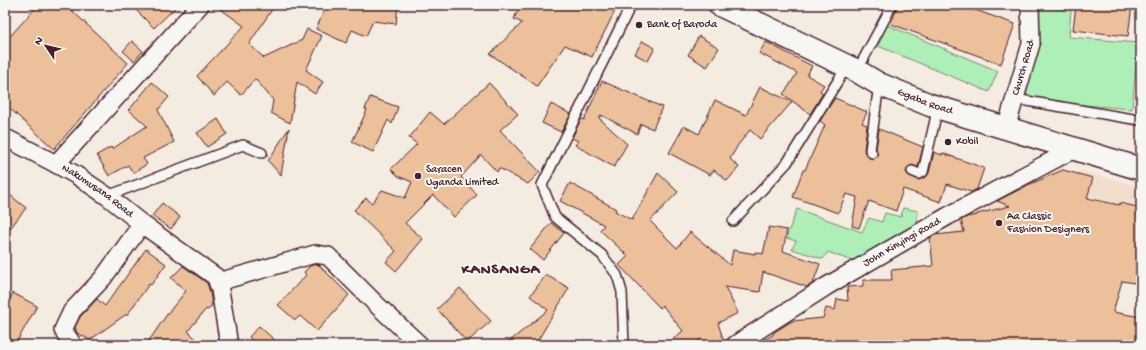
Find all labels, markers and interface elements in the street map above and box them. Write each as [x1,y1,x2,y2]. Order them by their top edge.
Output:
place label: Bank of Baroda [646,18,718,31]
marker: Bank of Baroda [634,20,644,30]
north arrow [26,26,66,66]
text: N [32,35,46,48]
street label: Church Road [1010,38,1037,97]
street label: Ggaba Road [896,86,955,118]
place label: Kobil [956,136,979,148]
marker: Kobil [943,137,953,147]
street label: Nakumusana Road [59,162,137,221]
place label: Saracen Uganda Limited [426,164,500,189]
marker: Saracen Uganda Limited [413,171,423,181]
place label: Aa Classic Fashion Designers [1006,211,1090,236]
street label: John Kinyingi Road [861,215,944,270]
marker: Aa Classic Fashion Designers [994,218,1004,228]
district label: KANSANGA [461,261,541,279]

